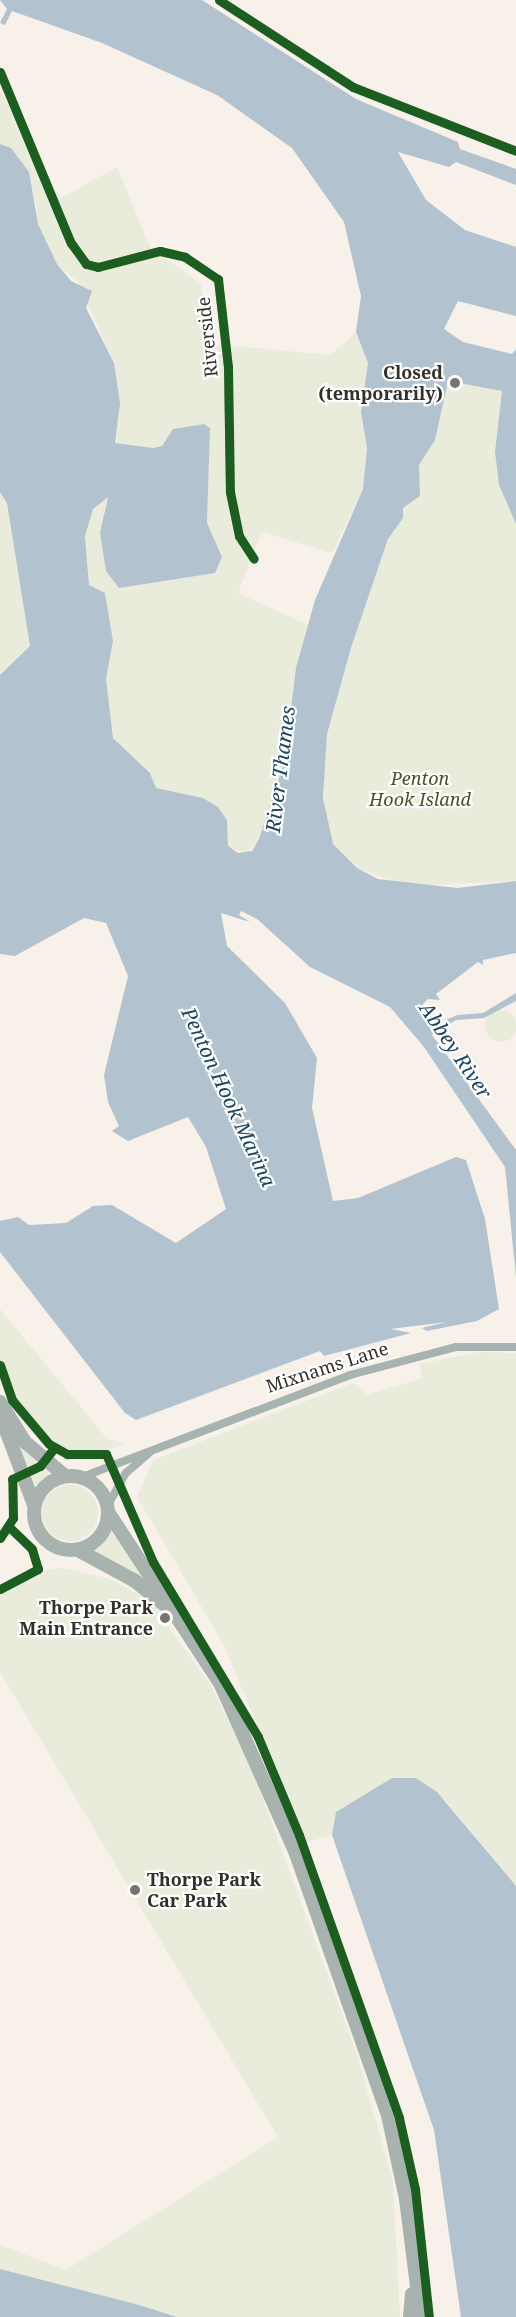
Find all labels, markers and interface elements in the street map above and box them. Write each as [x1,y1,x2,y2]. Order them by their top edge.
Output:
street label: Riverside [192,296,222,378]
place label: Closed (temporarily) [318,362,443,404]
marker: Closed (temporarily) [448,376,462,390]
water label: River Thames [260,704,300,834]
park label: Penton Hook Island [369,768,471,810]
water label: Abbey River [415,997,497,1103]
water label: Penton Hook Marina [177,1004,281,1190]
street label: Mixnams Lane [263,1337,391,1397]
place label: Thorpe Park Main Entrance [19,1597,153,1640]
marker: Thorpe Park Main Entrance [158,1611,172,1625]
place label: Thorpe Park Car Park [147,1869,261,1912]
marker: Thorpe Park Car Park [128,1883,142,1897]

